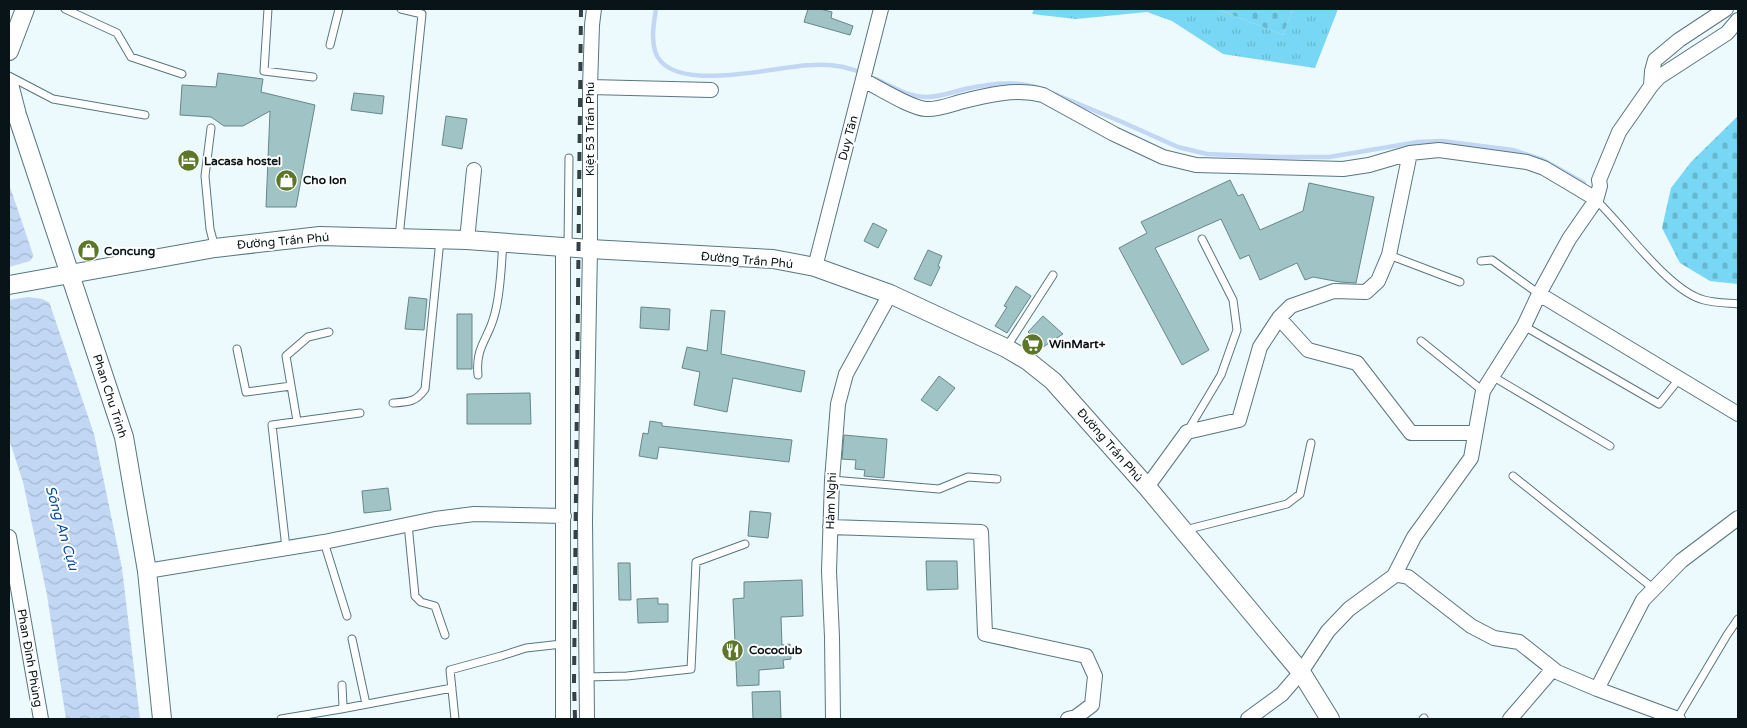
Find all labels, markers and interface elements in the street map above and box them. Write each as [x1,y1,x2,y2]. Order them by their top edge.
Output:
street label: Kiệt 53 Trần Phú [583,82,597,176]
street label: Duy Tân [835,114,861,162]
hotel icon: Lacasa hostel [176,149,200,173]
place label: Lacasa hostel [204,154,281,168]
shop icon: Cho lon [275,168,299,192]
place label: Cho lon [303,173,347,187]
street label: Đường Trần Phú [236,230,330,252]
shop icon: Concung [76,239,100,263]
place label: Concung [104,244,155,259]
street label: Đường Trần Phú [700,249,794,271]
supermarket icon: WinMart+ [1021,332,1045,356]
place label: WinMart+ [1049,337,1106,351]
street label: Phan Chu Trinh [90,352,130,440]
street label: Đường Trần Phú [1074,405,1146,485]
street label: Hàm Nghi [823,472,839,530]
water label: Sông An Cựu [42,484,83,574]
street label: Phan Đình Phùng [14,608,46,708]
restaurant icon: Cococlub [721,638,745,662]
place label: Cococlub [749,643,803,657]

